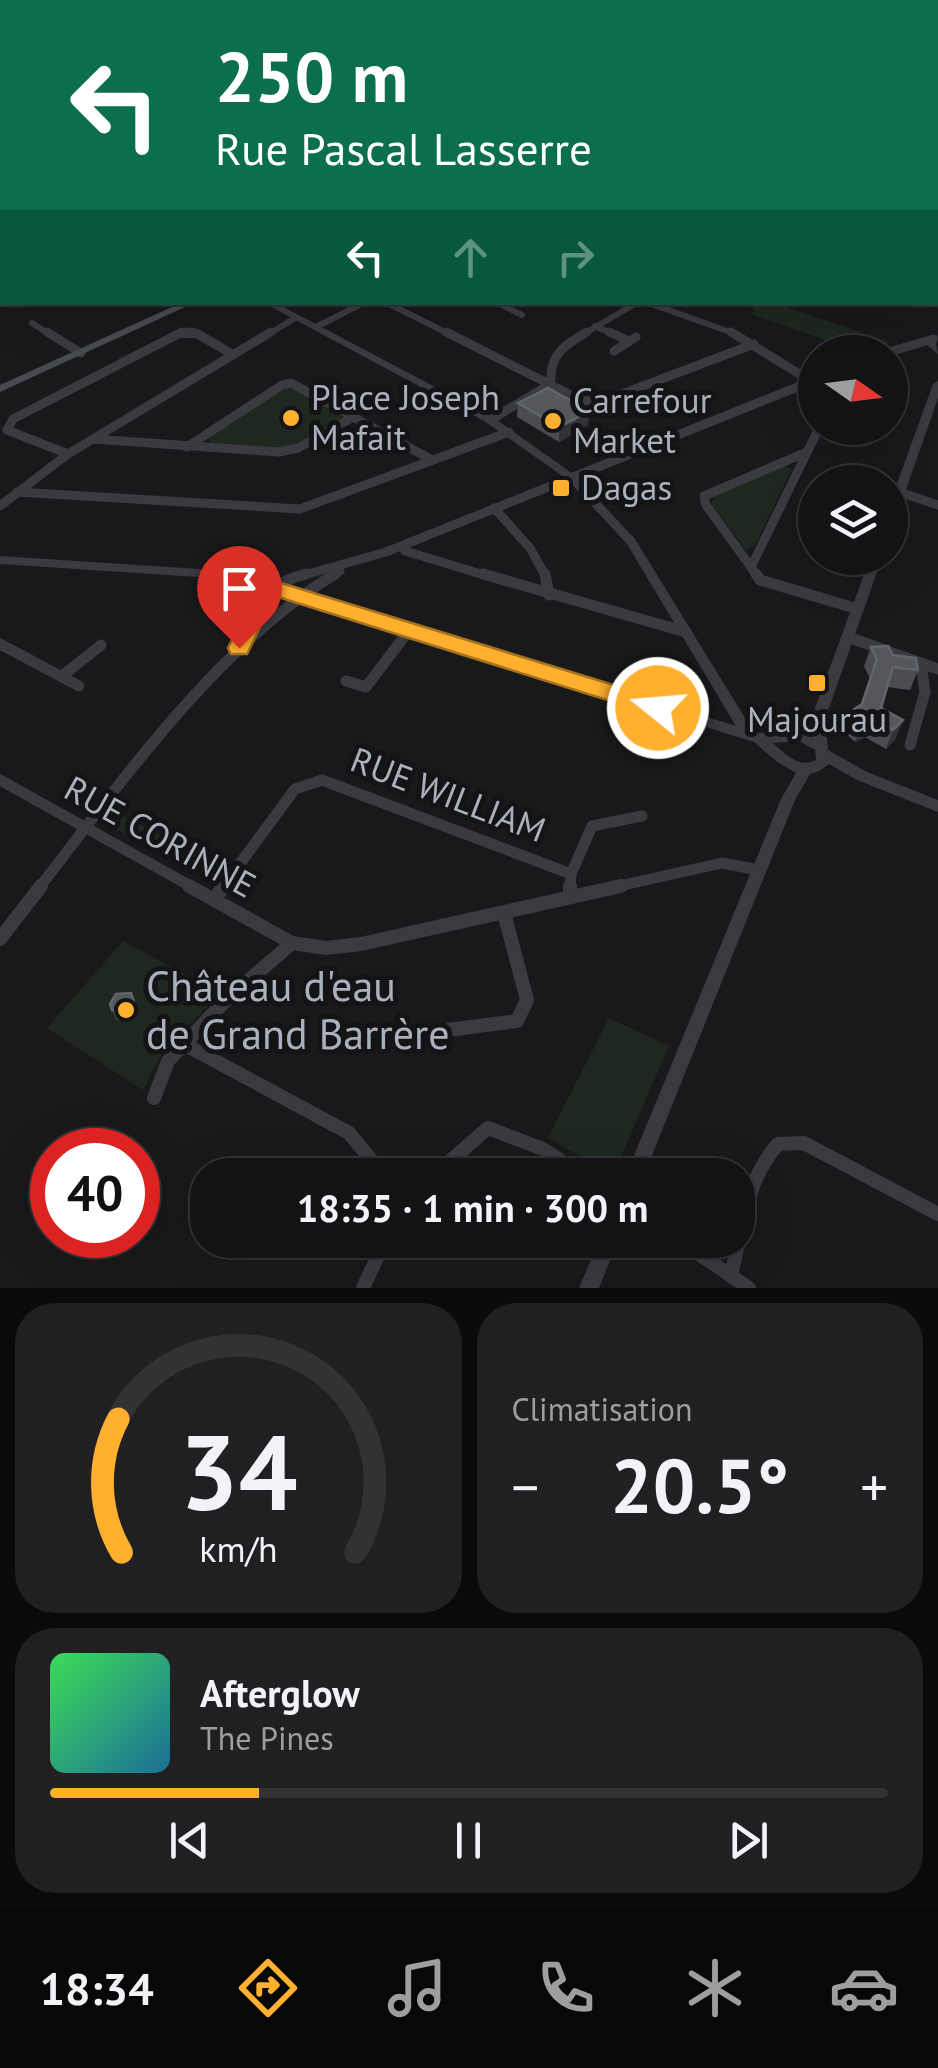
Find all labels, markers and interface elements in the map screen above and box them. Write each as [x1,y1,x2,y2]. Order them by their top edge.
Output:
text: 250 m [215,31,408,121]
icon: left [50,40,180,170]
text: Rue Pascal Lasserre [215,119,592,177]
icon: left [338,230,393,285]
icon: ahead [443,230,498,285]
icon: right [548,230,603,285]
north arrow [798,335,908,445]
map controls [798,335,908,575]
place label: Place Joseph Mafait [311,374,500,460]
place label: Carrefour Market [573,377,712,463]
marker: Place Joseph Mafait [280,407,302,429]
marker: Carrefour Market [542,410,564,432]
place label: Dagas [581,464,672,510]
button: layers [798,465,908,575]
marker: Dagas [550,477,572,499]
pin [197,546,282,649]
icon: arrive [212,561,267,616]
position arrow [606,656,710,760]
marker: Majourau [806,672,828,694]
place label: Majourau [747,696,887,742]
street label: RUE WILLIAM [345,736,552,852]
street label: RUE CORINNE [57,765,264,908]
place label: Château d'eau de Grand Barrère [146,958,450,1061]
marker: Château d'eau de Grand Barrère [115,999,137,1021]
speed limit sign: 40 [30,1128,160,1258]
text: 18:35 · 1 min · 300 m [297,1183,648,1232]
text: Climatisation [512,1388,692,1430]
text: 34 [179,1404,297,1539]
text: 20.5° [610,1437,789,1534]
text: − [512,1451,539,1522]
text: + [860,1451,888,1522]
text: km/h [199,1526,277,1572]
text: Afterglow [200,1668,360,1717]
text: The Pines [200,1717,334,1759]
icon: previous [162,1813,217,1868]
icon: pause [441,1813,496,1868]
icon: next [721,1813,776,1868]
icon: directions [233,1953,303,2023]
icon: music [382,1953,452,2023]
icon: phone [531,1953,601,2023]
icon: climate [680,1953,750,2023]
icon: car [829,1953,899,2023]
text: 18:34 [39,1959,154,2017]

